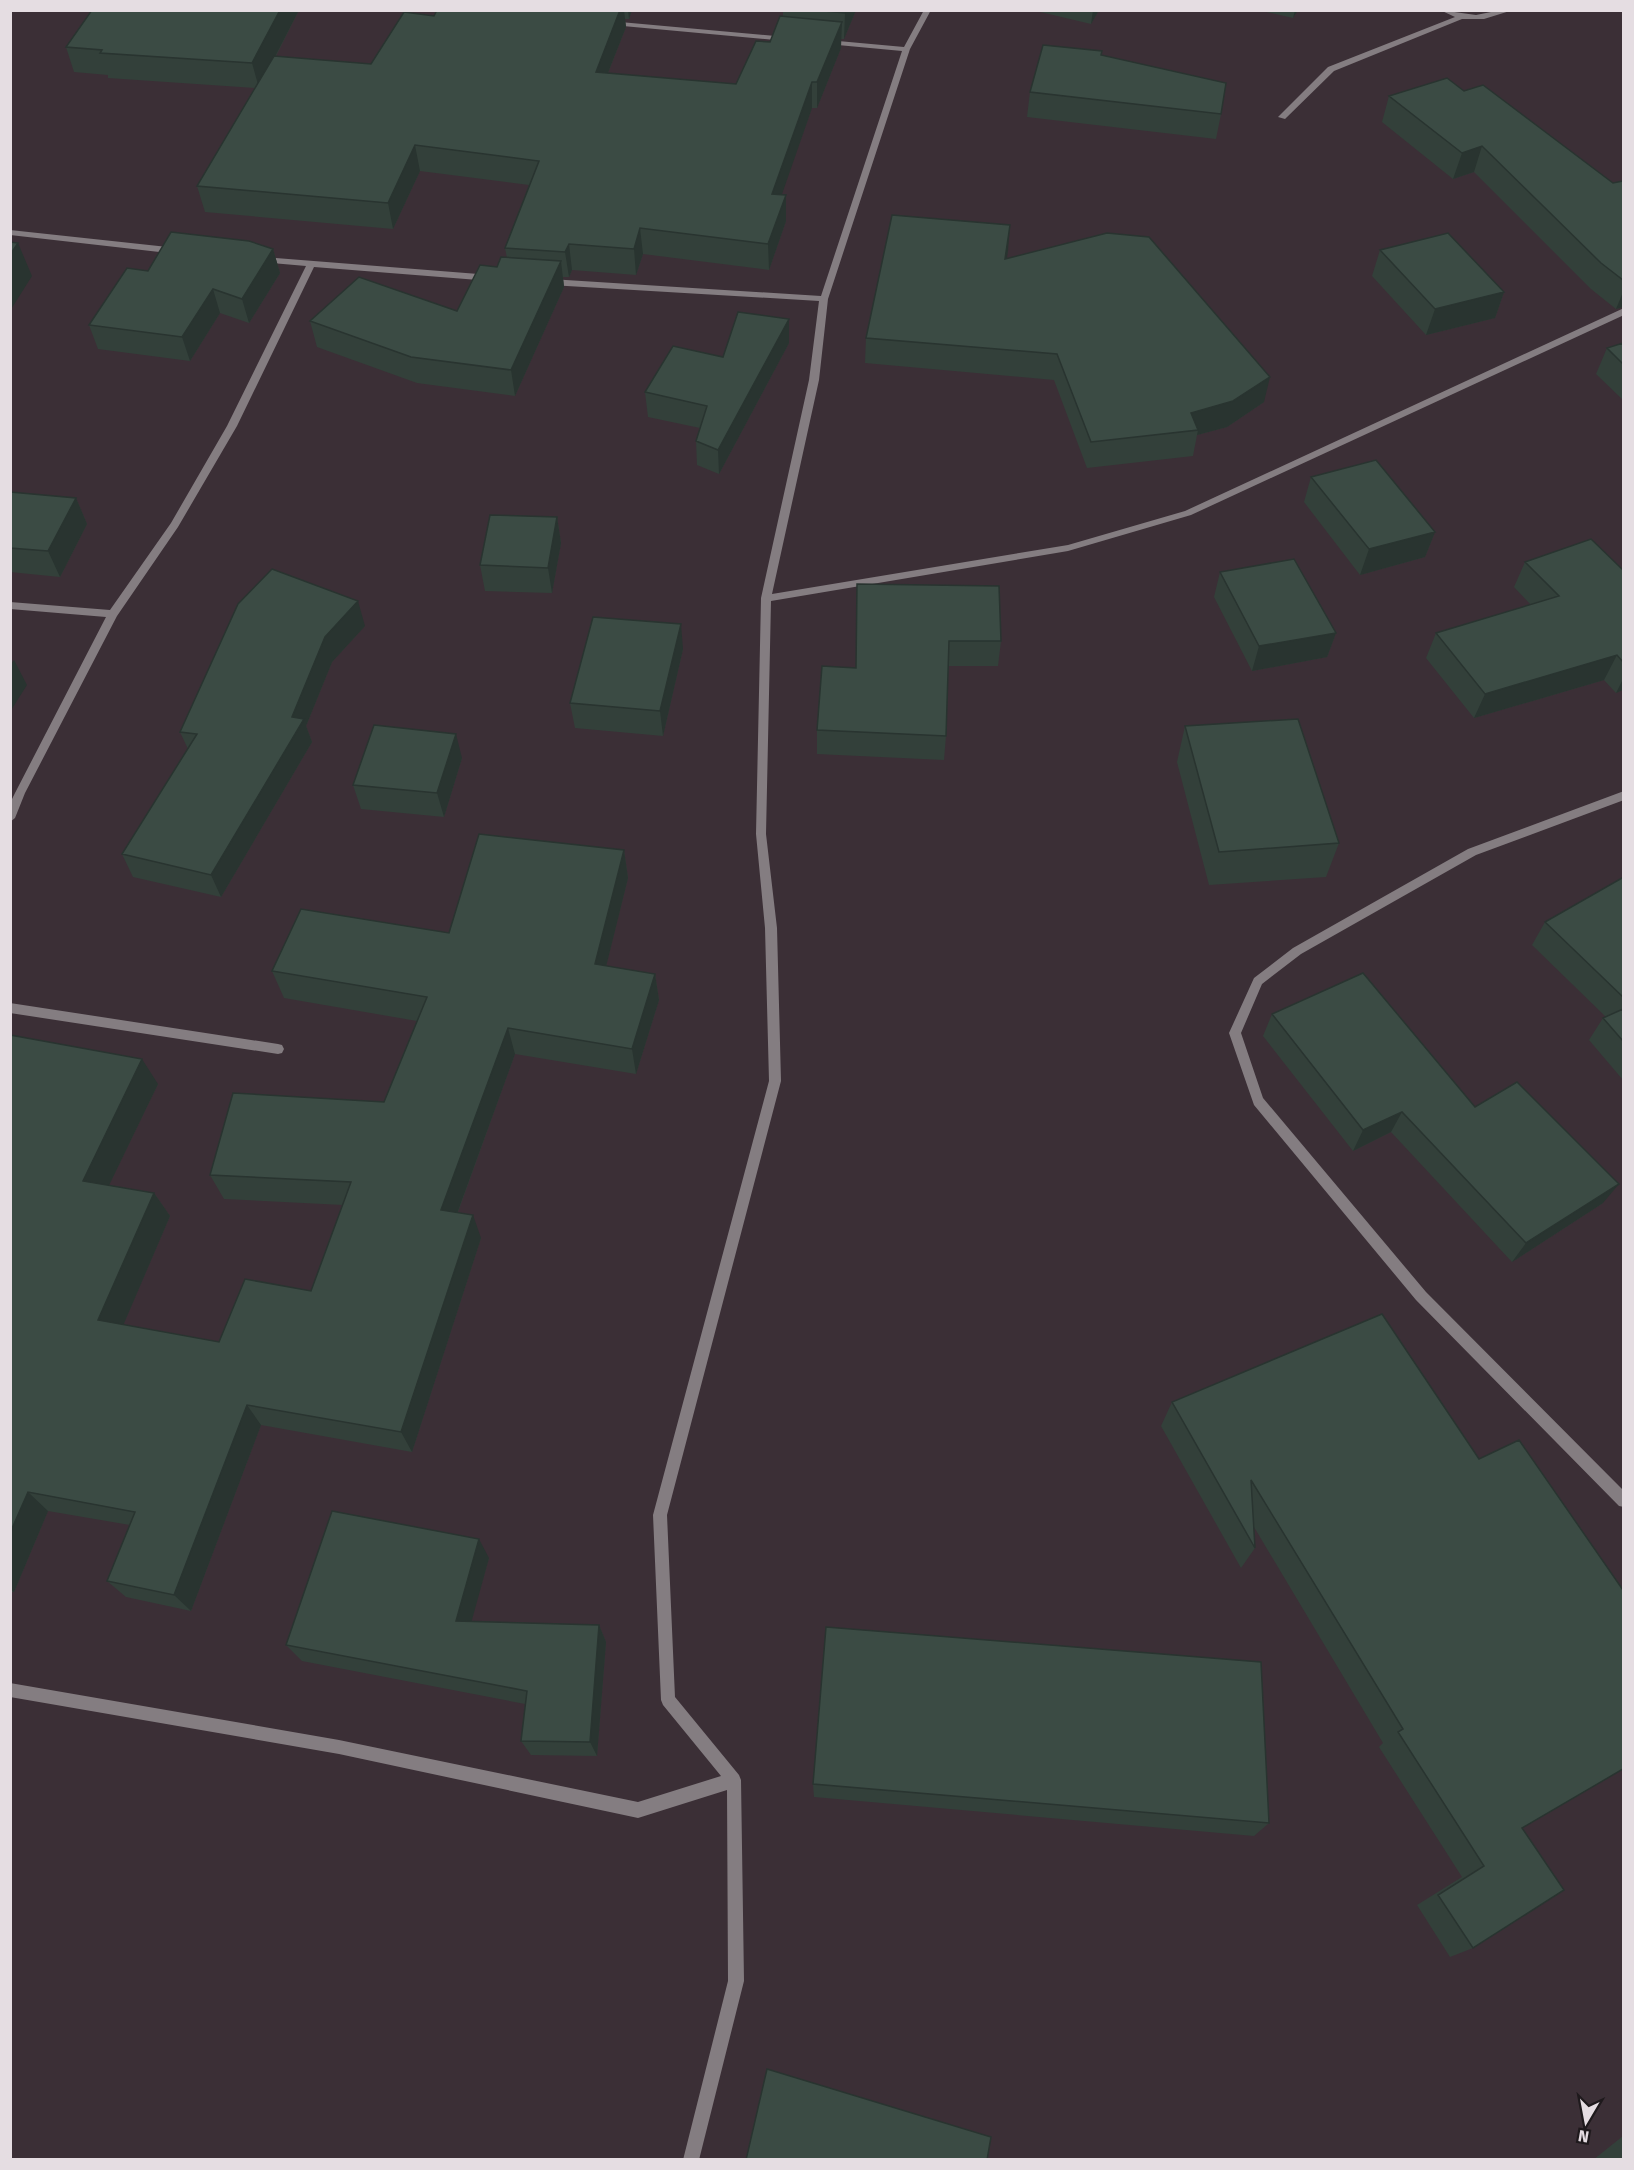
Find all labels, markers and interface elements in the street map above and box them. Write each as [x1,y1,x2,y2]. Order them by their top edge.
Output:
north arrow [1556,2092,1616,2152]
text: N [1577,2126,1590,2147]

